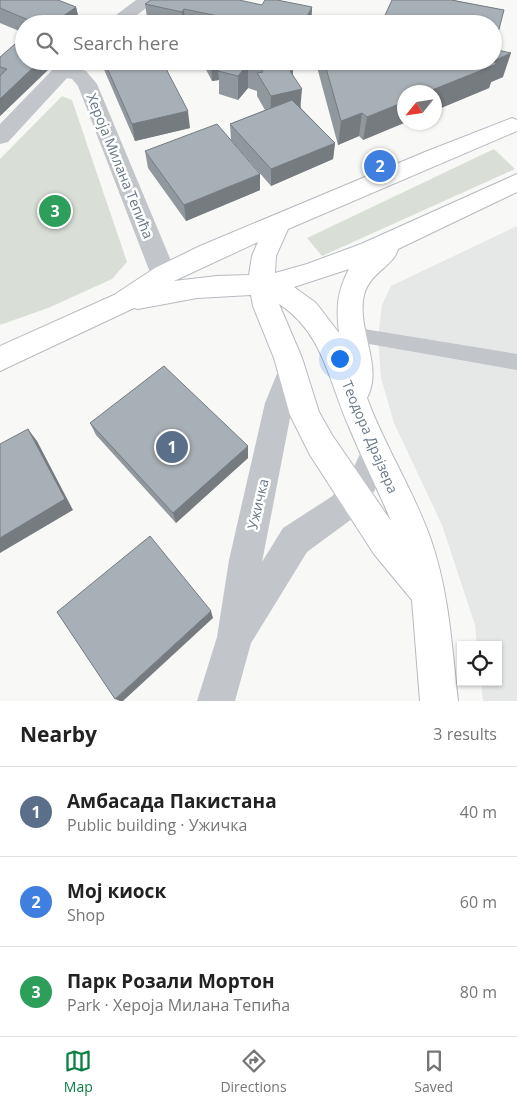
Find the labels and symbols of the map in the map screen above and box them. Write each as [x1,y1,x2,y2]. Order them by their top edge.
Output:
north arrow [397,85,442,130]
street label: Хероја Милана Тепића [83,90,158,241]
pin: 2 [364,147,396,185]
pin: 3 [39,192,71,230]
your location [327,346,353,372]
street label: Теодора Драјзера [338,377,403,496]
pin: 1 [156,428,188,466]
street label: Ужичка [242,477,273,531]

